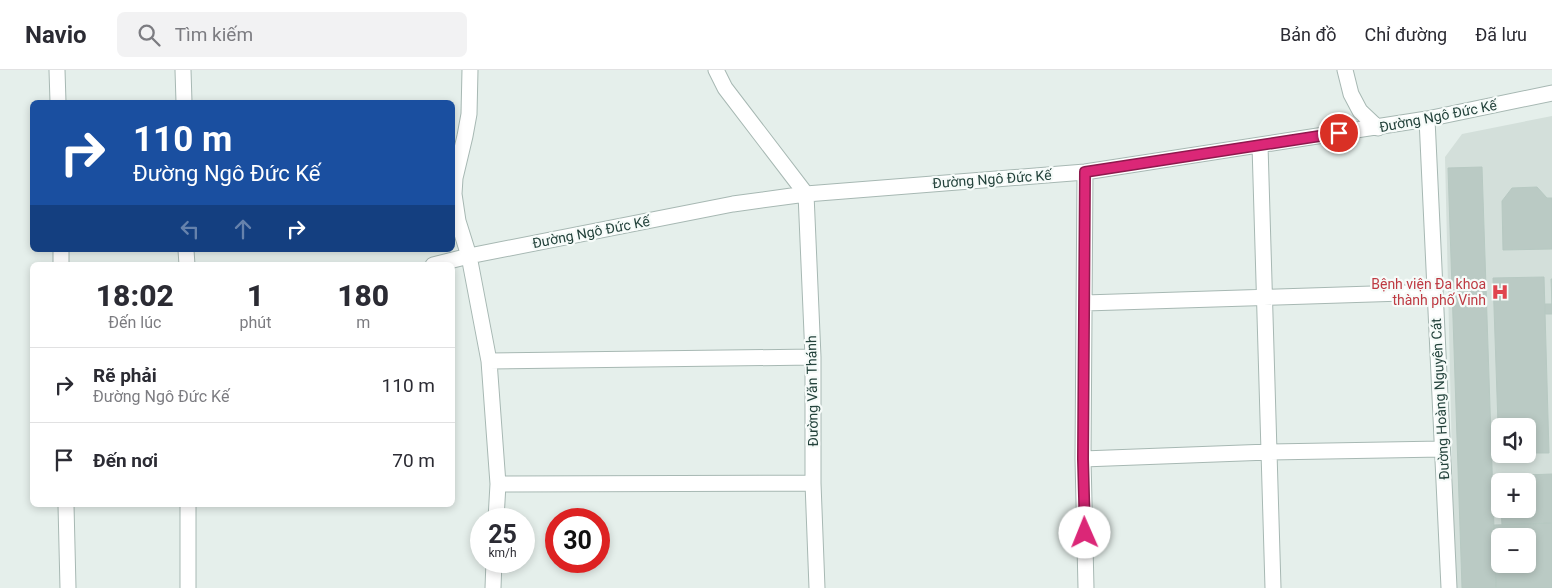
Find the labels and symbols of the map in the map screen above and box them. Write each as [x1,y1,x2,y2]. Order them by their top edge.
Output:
street label: Đường Ngô Đức Kế [1378,96,1500,135]
pin [1318,112,1360,154]
street label: Đường Ngô Đức Kế [932,167,1054,191]
street label: Đường Ngô Đức Kế [531,212,653,251]
place label: Bệnh viện Đa khoa thành phố Vinh [1371,276,1486,308]
hospital icon: Bệnh viện Đa khoa thành phố Vinh [1490,282,1510,302]
street label: Đường Hoàng Nguyên Cát [1428,317,1452,480]
street label: Đường Văn Thánh [803,335,821,447]
position arrow [1058,506,1110,558]
speed limit sign: 30 [545,508,610,573]

